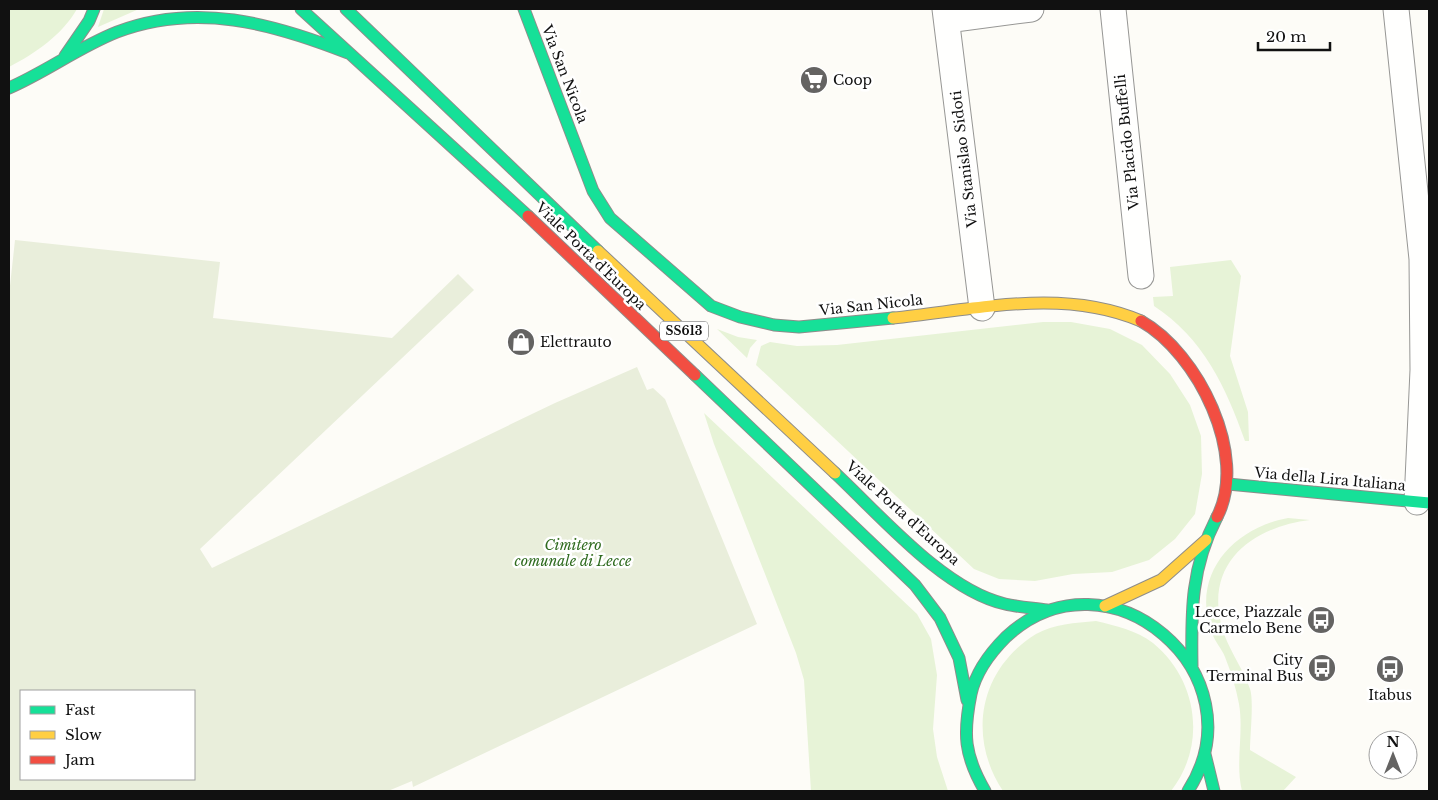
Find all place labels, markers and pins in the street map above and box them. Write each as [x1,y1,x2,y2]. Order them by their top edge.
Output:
supermarket icon: Coop [799,65,829,95]
place label: Coop [833,71,872,89]
shop icon: Elettrauto [506,327,536,357]
place label: Elettrauto [540,333,612,351]
place label: Lecce, Piazzale Carmelo Bene [1195,603,1302,637]
bus stop icon: Lecce, Piazzale Carmelo Bene [1306,605,1336,635]
place label: City Terminal Bus [1206,651,1303,685]
bus stop icon: City Terminal Bus [1307,653,1337,683]
bus stop icon: Itabus [1375,654,1405,684]
place label: Itabus [1368,686,1412,704]

